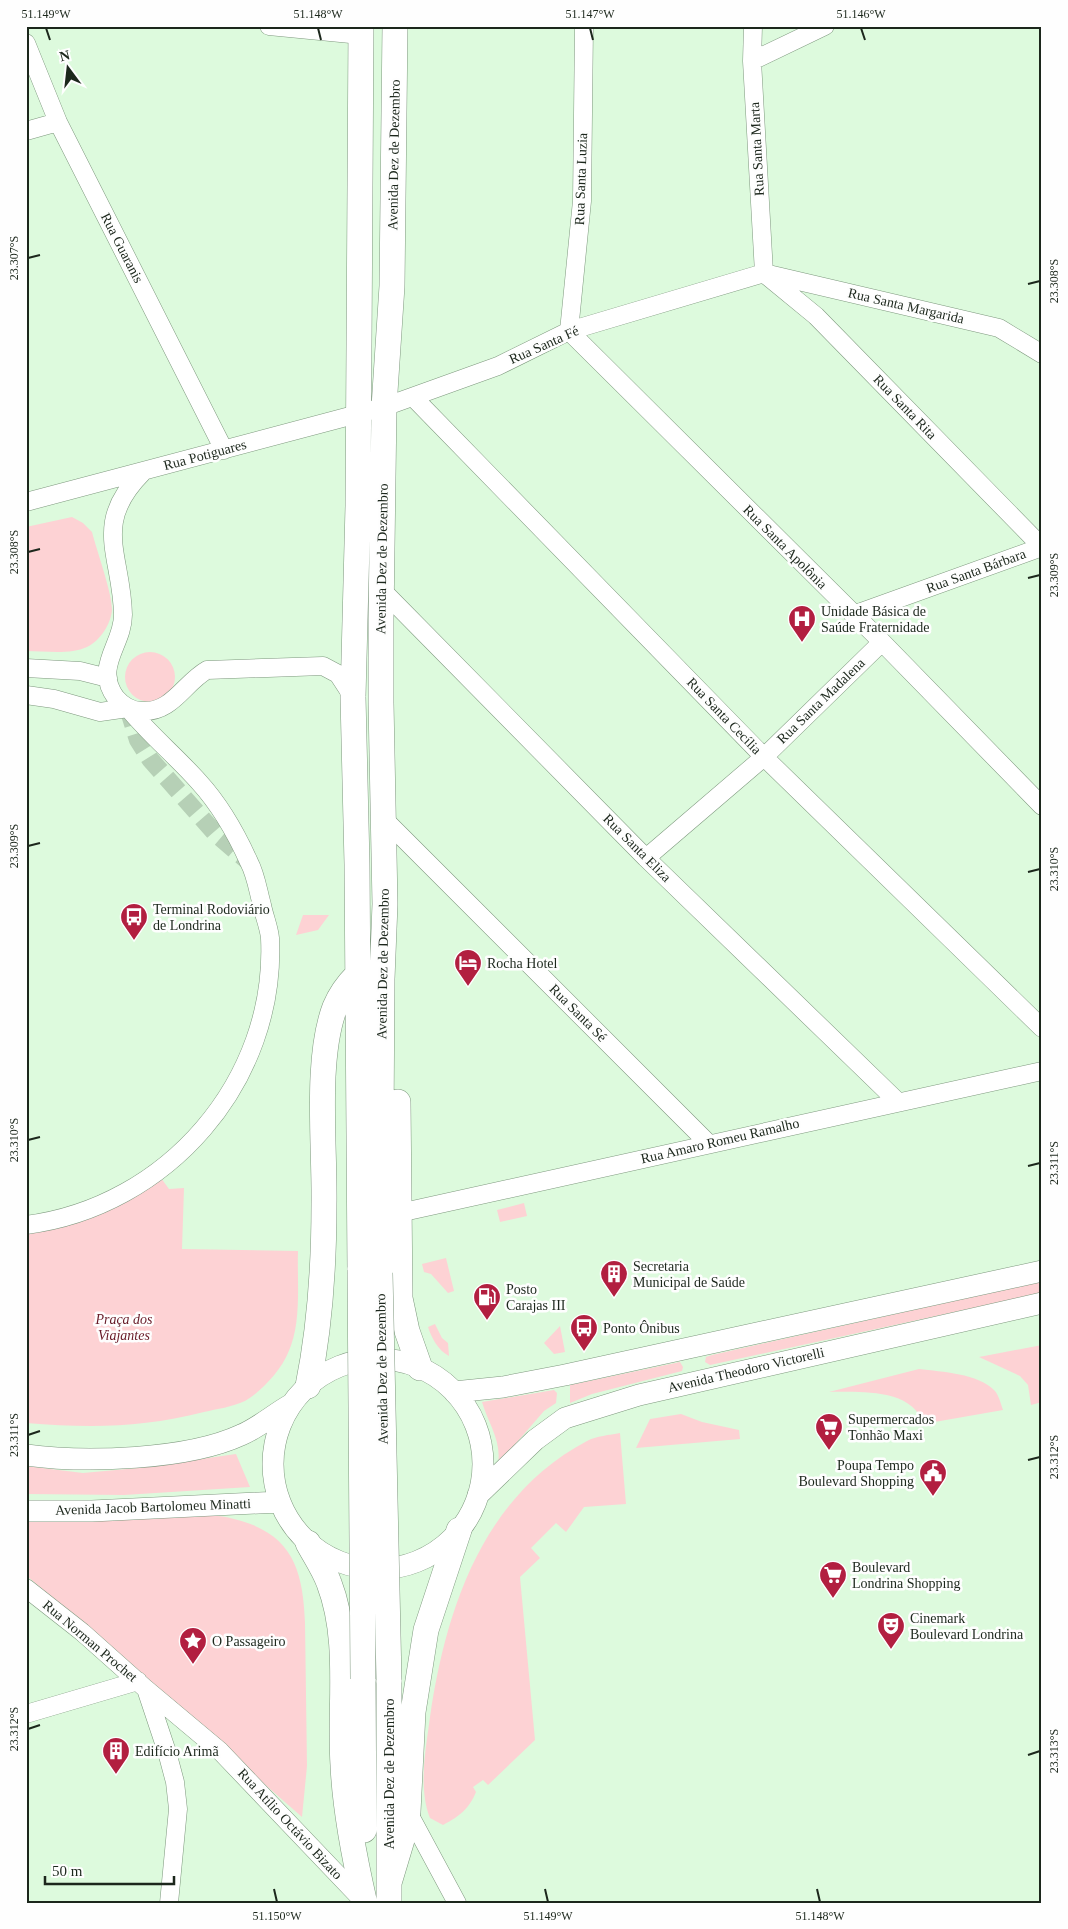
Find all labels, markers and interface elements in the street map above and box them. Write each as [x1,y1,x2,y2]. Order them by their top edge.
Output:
text: 51.149°W [21,7,71,21]
text: 51.148°W [293,7,343,21]
text: 51.147°W [565,7,615,21]
text: 51.146°W [836,7,886,21]
north arrow [42,42,92,92]
text: N [58,47,72,64]
street label: Avenida Dez de Dezembro [385,79,403,231]
street label: Rua Santa Marta [747,101,767,196]
street label: Rua Santa Luzia [572,132,590,225]
street label: Rua Guaranis [98,210,146,286]
text: 23.307°S [7,236,21,280]
text: 23.308°S [1047,259,1061,303]
street label: Rua Santa Margarida [846,285,966,327]
street label: Rua Santa Fé [507,323,581,367]
street label: Rua Santa Rita [870,372,940,443]
street label: Rua Potiguares [162,437,248,473]
street label: Avenida Dez de Dezembro [373,483,391,635]
street label: Rua Santa Apolônia [740,502,830,592]
text: 23.308°S [7,530,21,574]
street label: Rua Santa Bárbara [924,546,1029,596]
text: 23.309°S [1047,553,1061,597]
hospital icon: Unidade Básica de Saúde Fraternidade [787,604,817,643]
place label: Unidade Básica de Saúde Fraternidade [821,604,929,635]
street label: Rua Santa Madalena [774,655,868,747]
street label: Rua Santa Cecília [684,675,765,758]
street label: Rua Santa Eliza [600,811,674,885]
text: 23.309°S [7,824,21,868]
text: 23.310°S [1047,847,1061,891]
street label: Avenida Dez de Dezembro [374,888,392,1040]
bus stop icon: Terminal Rodoviário de Londrina [119,902,149,941]
place label: Terminal Rodoviário de Londrina [153,902,270,933]
hotel icon: Rocha Hotel [453,948,483,987]
place label: Rocha Hotel [487,956,557,971]
street label: Rua Santa Sé [546,981,610,1045]
street label: Rua Amaro Romeu Ramalho [639,1115,801,1167]
text: 23.310°S [7,1118,21,1162]
text: 23.311°S [1047,1141,1061,1185]
building icon: Secretaria Municipal de Saúde [599,1259,629,1298]
place label: Secretaria Municipal de Saúde [633,1259,745,1290]
fuel station icon: Posto Carajas III [472,1282,502,1321]
place label: Posto Carajas III [506,1282,566,1313]
street label: Avenida Dez de Dezembro [373,1293,391,1445]
park label: Praça dos Viajantes [94,1312,153,1343]
bus stop icon: Ponto Ônibus [569,1313,599,1352]
place label: Ponto Ônibus [603,1320,680,1336]
street label: Avenida Theodoro Victorelli [666,1345,826,1395]
supermarket icon: Supermercados Tonhão Maxi [814,1412,844,1451]
place label: Supermercados Tonhão Maxi [848,1412,934,1443]
text: 23.311°S [7,1413,21,1457]
text: 23.312°S [1047,1435,1061,1479]
place label: Poupa Tempo Boulevard Shopping [799,1458,914,1489]
public building icon: Poupa Tempo Boulevard Shopping [918,1458,948,1497]
street label: Avenida Jacob Bartolomeu Minatti [55,1496,251,1518]
supermarket icon: Boulevard Londrina Shopping [818,1560,848,1599]
place label: Boulevard Londrina Shopping [852,1560,961,1591]
street label: Rua Norman Prochet [40,1597,140,1685]
theatre icon: Cinemark Boulevard Londrina [876,1611,906,1650]
place label: Cinemark Boulevard Londrina [910,1611,1024,1642]
place icon: O Passageiro [178,1626,208,1665]
place label: O Passageiro [212,1634,286,1649]
street label: Avenida Dez de Dezembro [382,1699,397,1849]
text: 23.312°S [7,1707,21,1751]
text: 23.313°S [1047,1729,1061,1773]
building icon: Edifício Arimã [101,1736,131,1775]
place label: Edifício Arimã [135,1744,219,1759]
street label: Rua Atílio Octávio Bizato [235,1766,345,1882]
scale bar [45,1854,174,1886]
text: 50 m [52,1863,83,1879]
text: 51.150°W [252,1909,302,1923]
text: 51.149°W [523,1909,573,1923]
text: 51.148°W [795,1909,845,1923]

